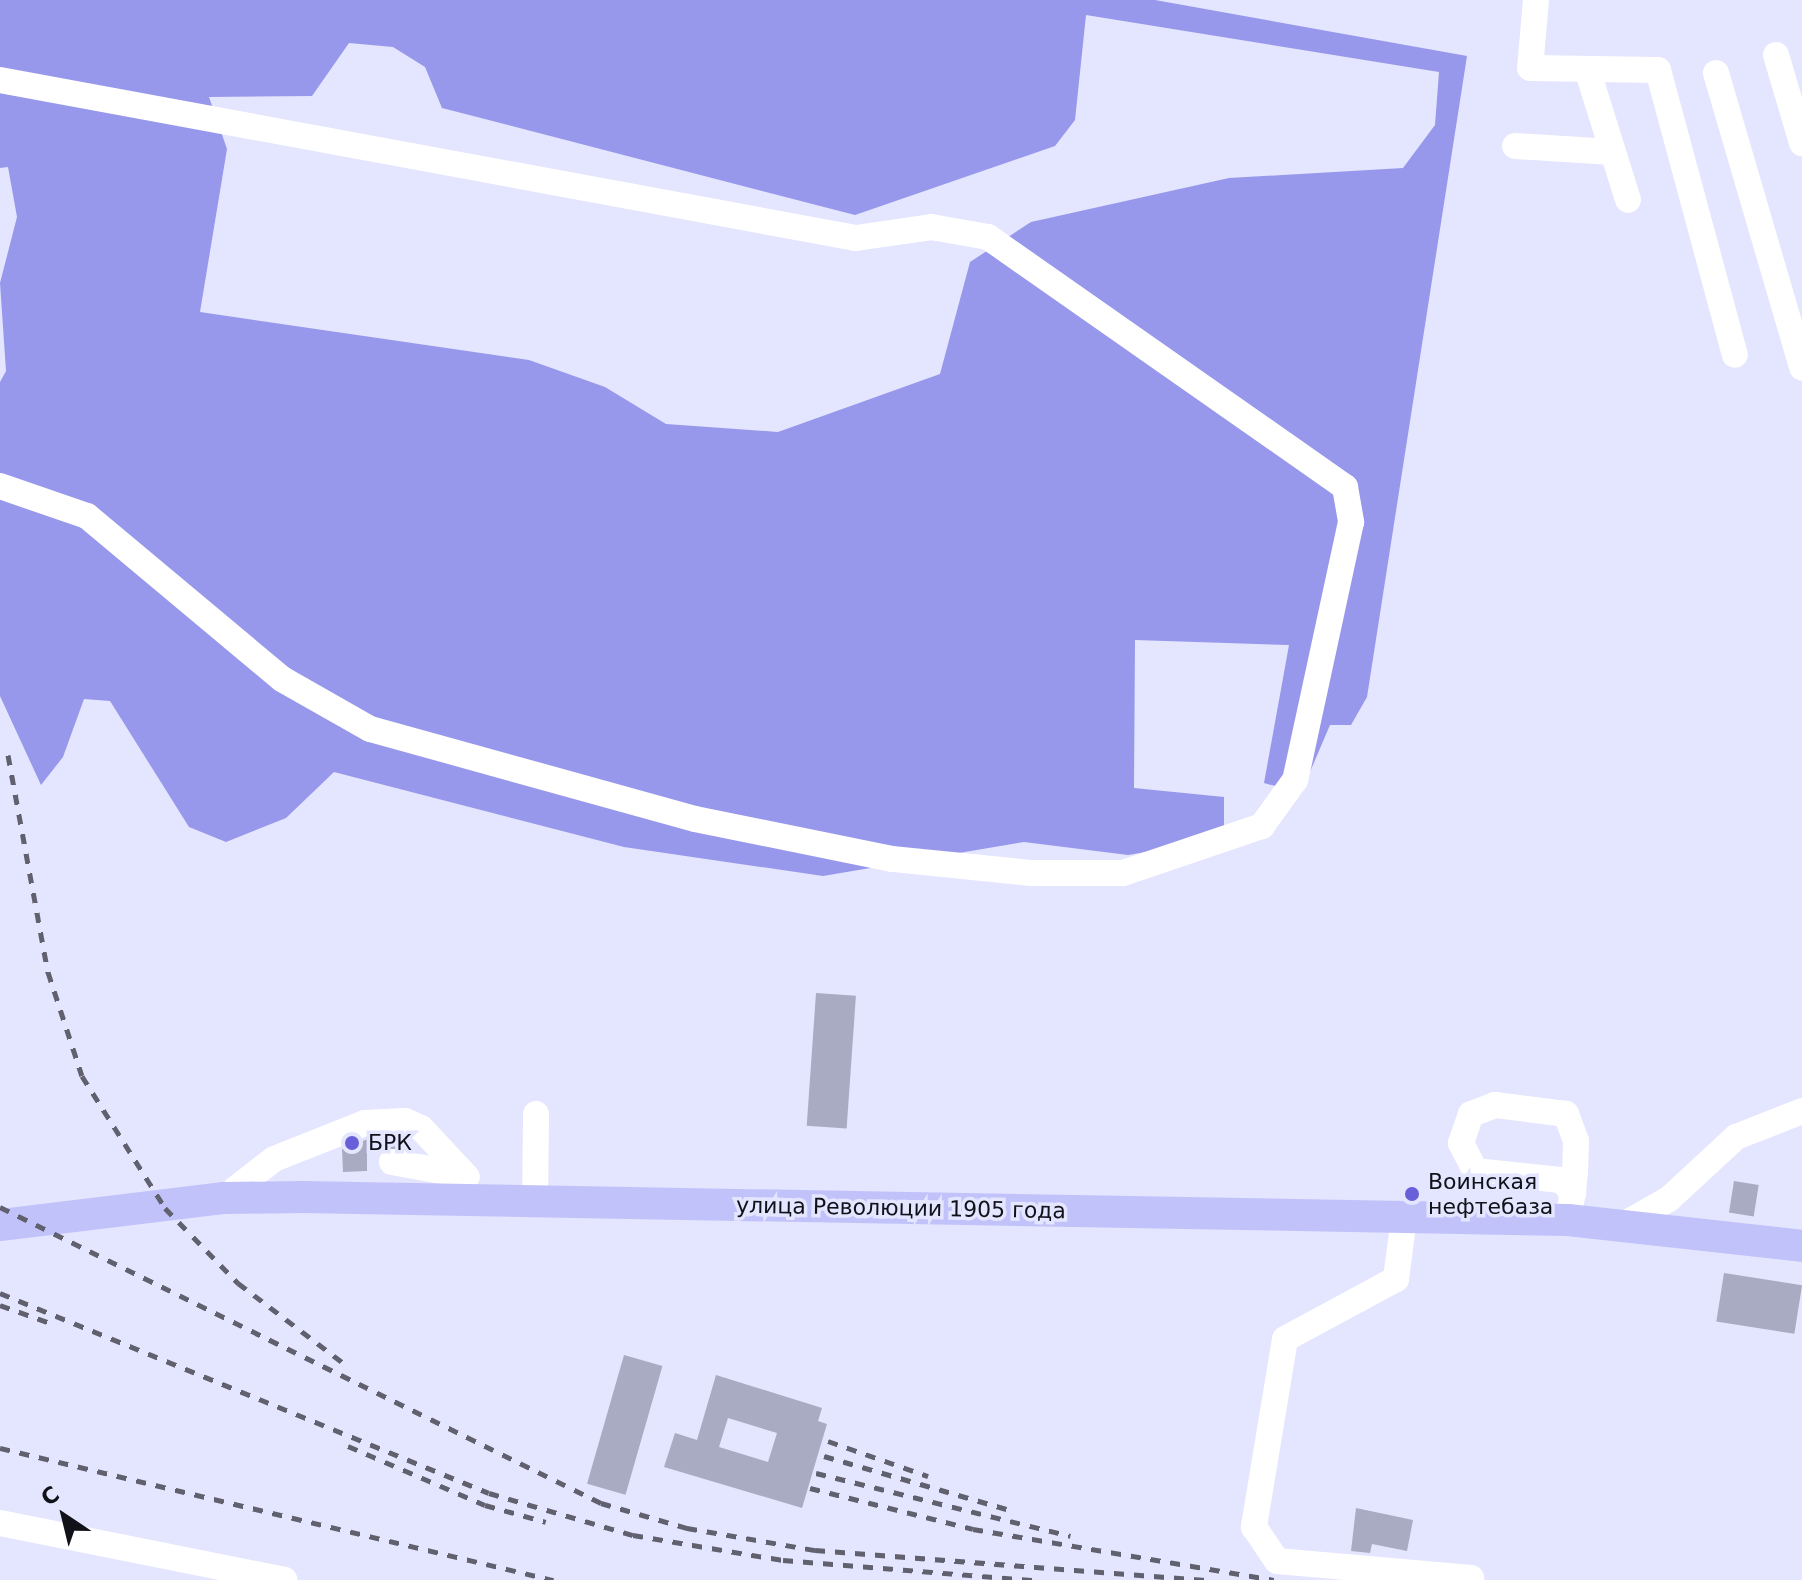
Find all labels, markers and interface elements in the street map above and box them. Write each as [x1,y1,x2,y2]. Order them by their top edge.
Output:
place label: БРК [368,1130,412,1156]
marker: БРК [343,1134,361,1152]
place label: Воинская нефтебаза [1428,1168,1553,1220]
marker: Воинская нефтебаза [1403,1185,1421,1203]
street label: улица Революции 1905 года [736,1192,1066,1224]
north arrow [24,1476,104,1556]
text: С [36,1481,64,1511]

